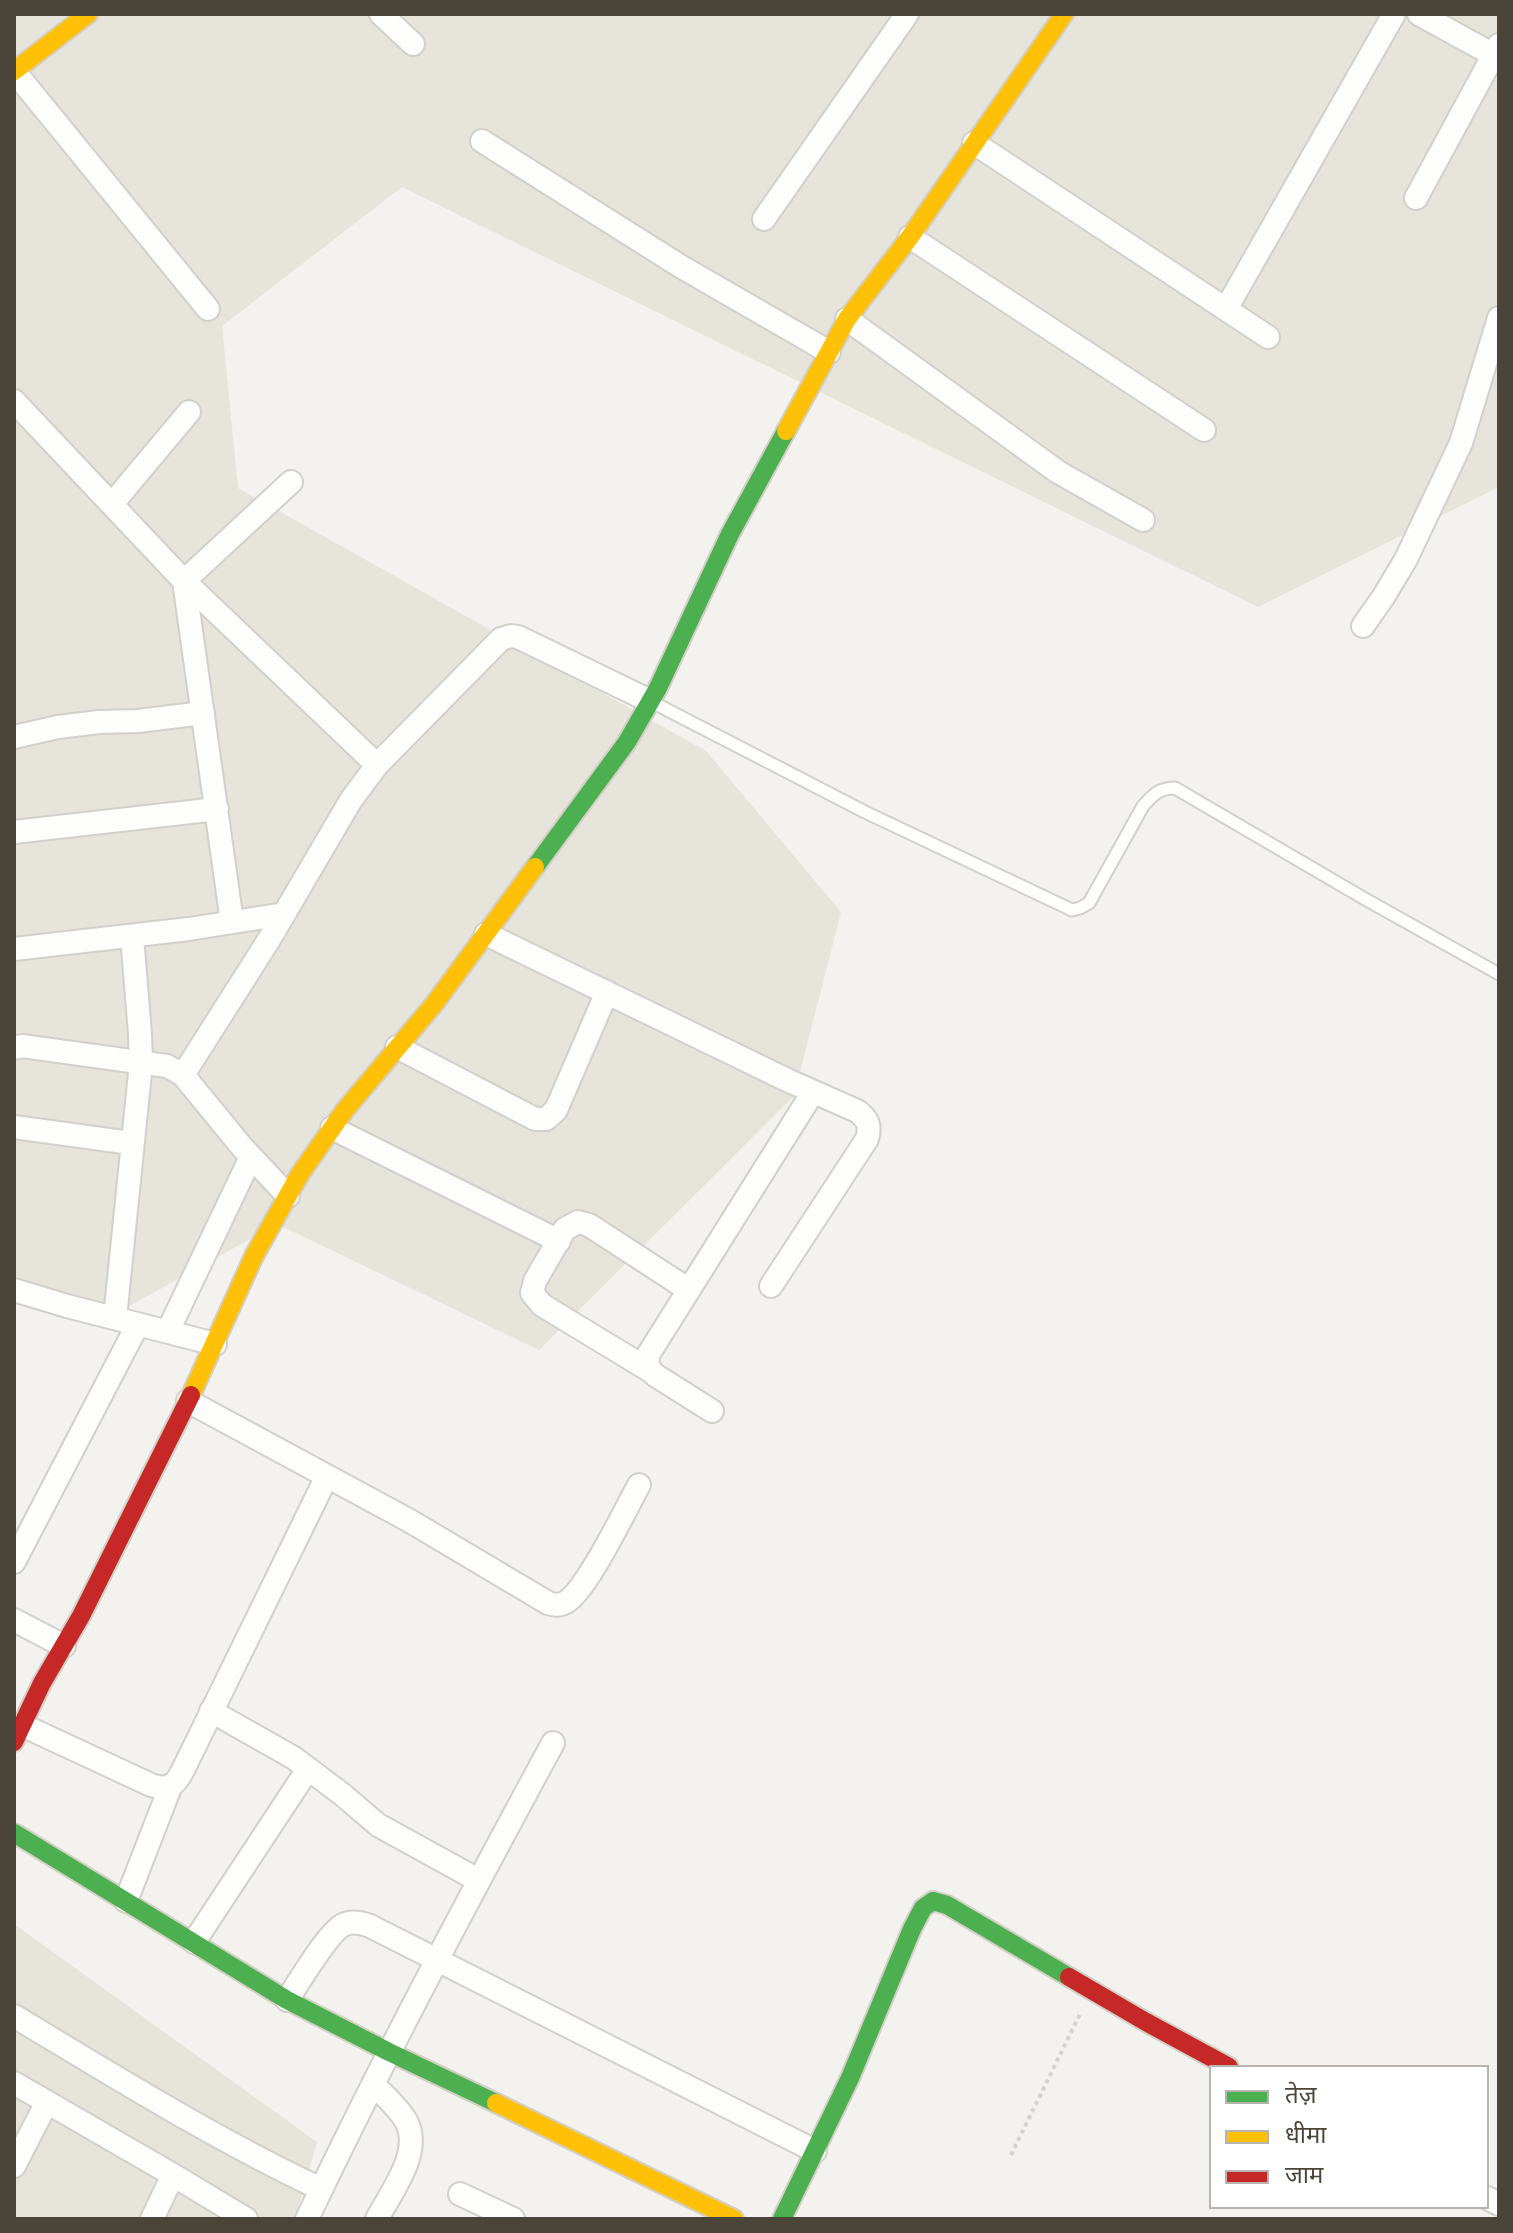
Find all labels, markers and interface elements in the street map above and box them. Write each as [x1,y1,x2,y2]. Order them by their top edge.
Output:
legend [1209,2065,1489,2209]
text: तेज़ [1285,2081,1317,2110]
text: धीमा [1285,2121,1327,2150]
text: जाम [1285,2161,1323,2190]

